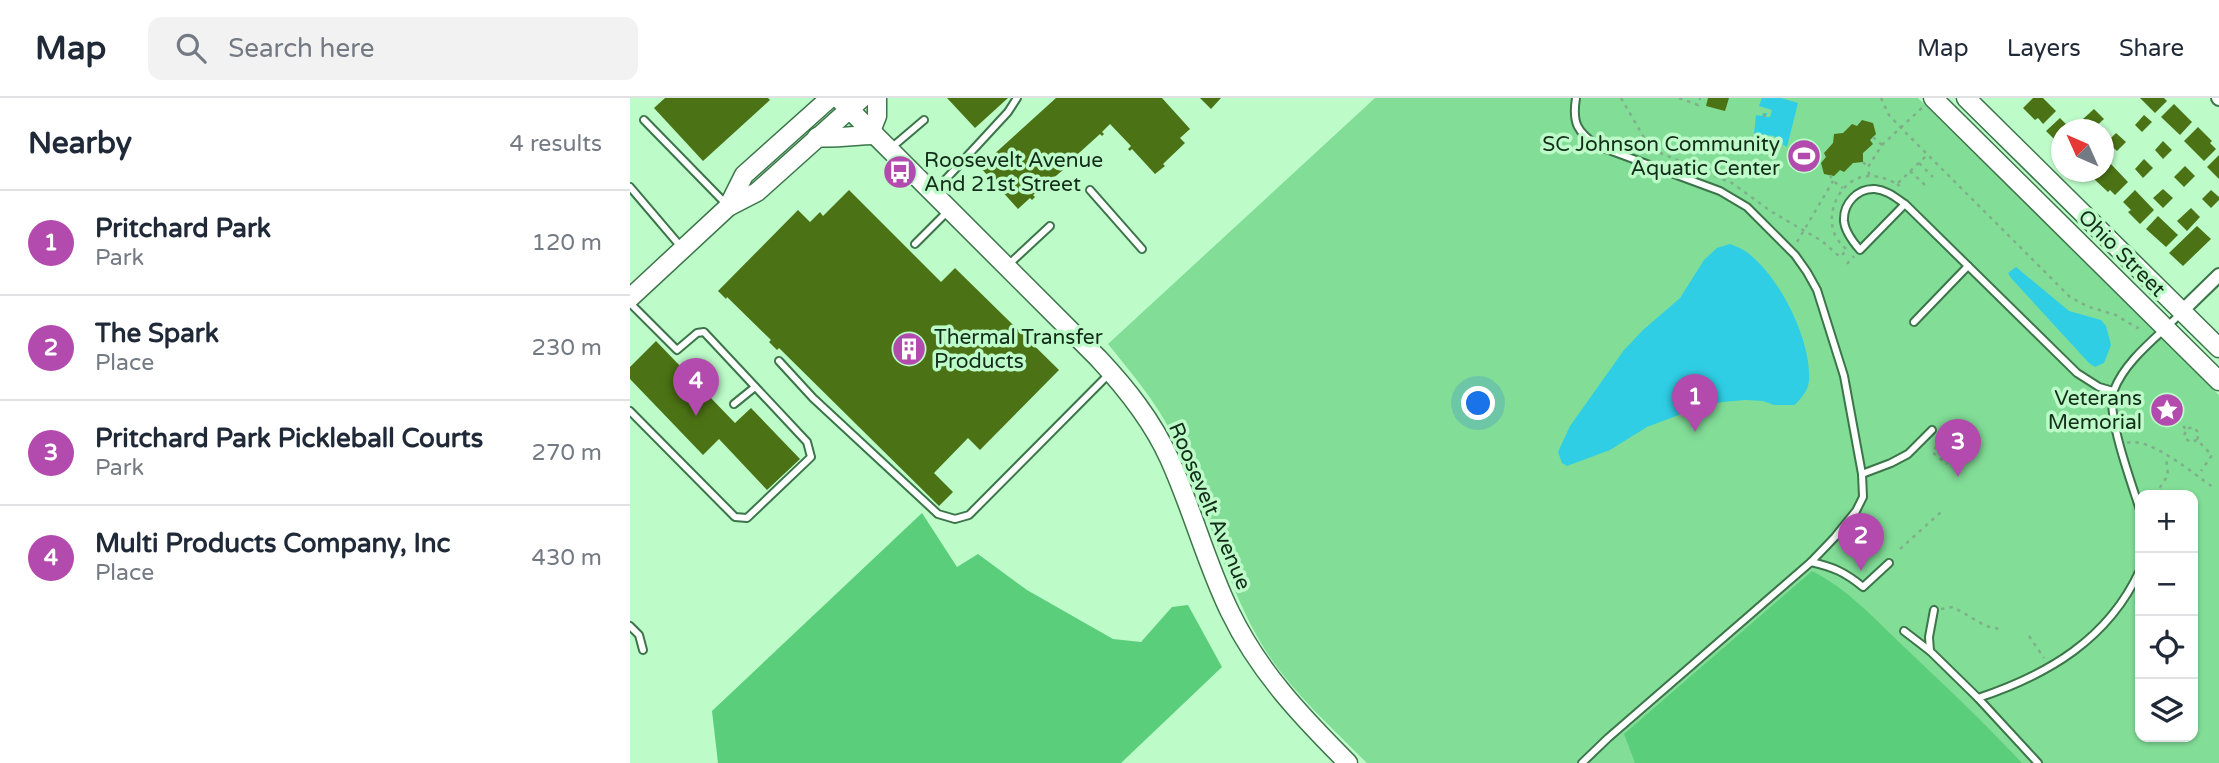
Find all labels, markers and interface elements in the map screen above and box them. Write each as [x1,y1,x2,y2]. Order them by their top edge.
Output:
search box [148,17,638,80]
text: Map [35,29,106,68]
icon: search [172,29,210,67]
text: Search here [228,33,374,64]
text: Map [1917,34,1969,63]
text: Layers [2007,34,2081,63]
text: Share [2119,34,2184,63]
north arrow [2051,119,2114,182]
text: Nearby [28,125,132,162]
text: 4 results [509,130,602,158]
place label: SC Johnson Community Aquatic Center [1542,132,1780,181]
sports icon: SC Johnson Community Aquatic Center [1785,137,1823,175]
place label: Roosevelt Avenue And 21st Street [924,148,1103,197]
bus stop icon: Roosevelt Avenue And 21st Street [881,153,919,191]
street label: Ohio Street [2073,205,2170,302]
text: Pritchard Park [95,213,271,244]
text: 1 [44,229,58,257]
text: 120 m [532,229,602,257]
text: Park [95,244,144,272]
text: The Spark [95,318,219,349]
place label: Thermal Transfer Products [934,325,1103,374]
building icon: Thermal Transfer Products [890,330,928,368]
text: 2 [44,334,58,362]
text: 230 m [532,334,602,362]
text: Place [95,349,154,377]
pin: 4 [673,358,719,416]
pin: 1 [1672,374,1718,432]
your location [1461,386,1495,420]
place label: Veterans Memorial [2048,386,2142,435]
place icon: Veterans Memorial [2148,391,2186,429]
street label: Roosevelt Avenue [1163,419,1256,594]
pin: 3 [1935,419,1981,477]
text: Pritchard Park Pickleball Courts [95,423,483,454]
text: 3 [44,439,58,467]
text: 270 m [532,439,602,467]
text: Park [95,454,144,482]
map controls [2135,490,2198,742]
button: + [2135,490,2198,553]
pin: 2 [1838,513,1884,571]
text: Multi Products Company, Inc [95,528,450,559]
text: 4 [44,544,58,572]
text: 430 m [532,544,602,572]
button: − [2135,553,2198,616]
text: Place [95,559,154,587]
button: locate [2135,616,2198,679]
button: layers [2135,679,2198,742]

